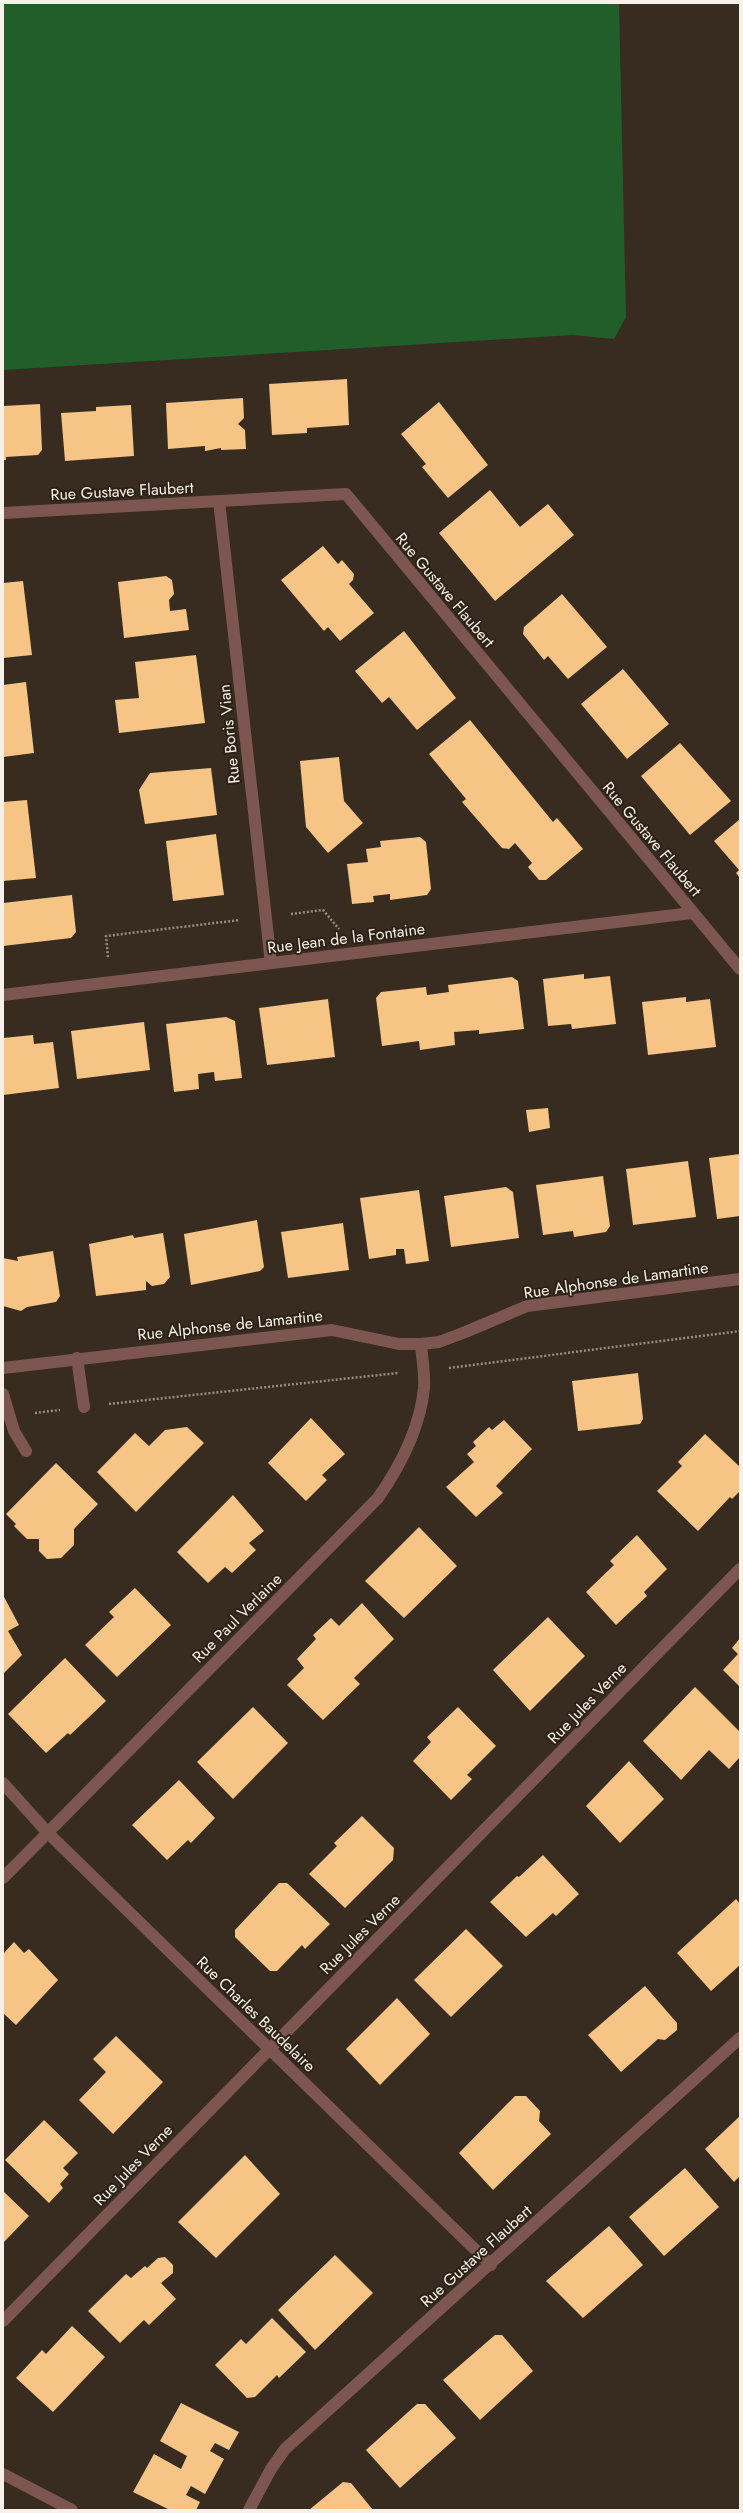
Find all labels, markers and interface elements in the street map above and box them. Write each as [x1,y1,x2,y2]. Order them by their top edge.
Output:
street label: Rue Gustave Flaubert [50,476,194,506]
street label: Rue Gustave Flaubert [390,528,500,652]
street label: Rue Boris Vian [212,683,246,785]
street label: Rue Gustave Flaubert [597,777,707,901]
street label: Rue Jean de la Fontaine [266,917,426,959]
street label: Rue Alphonse de Lamartine [522,1256,710,1304]
street label: Rue Alphonse de Lamartine [136,1304,324,1346]
street label: Rue Paul Verlaine [187,1568,287,1668]
street label: Rue Jules Verne [542,1657,632,1749]
street label: Rue Jules Verne [315,1889,405,1979]
street label: Rue Charles Baudelaire [191,1951,321,2077]
street label: Rue Jules Verne [88,2119,178,2211]
street label: Rue Gustave Flaubert [415,2199,537,2313]

